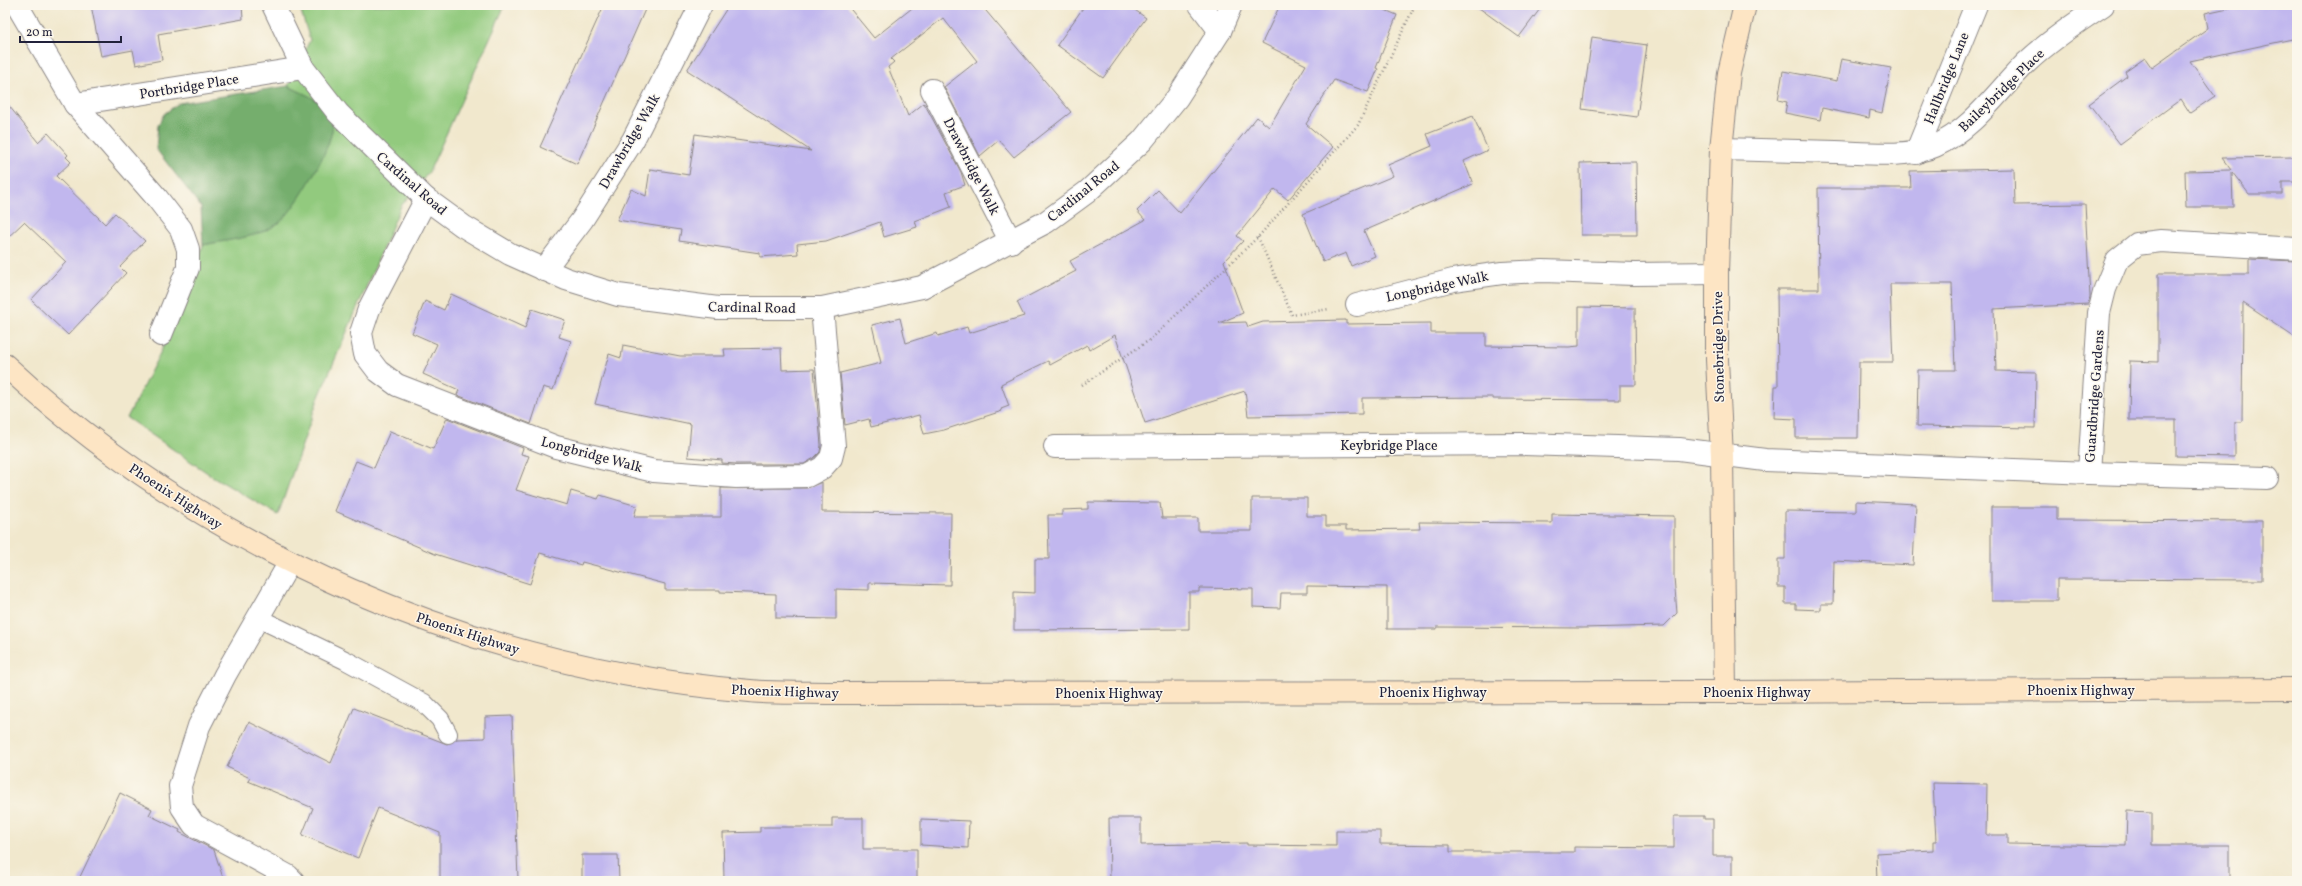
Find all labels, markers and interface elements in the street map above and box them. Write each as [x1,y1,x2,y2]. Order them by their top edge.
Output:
scale bar [20,18,121,44]
text: 20 m [26,25,53,41]
street label: Hallbridge Lane [1920,29,1975,128]
street label: Baileybridge Place [1955,45,2049,137]
street label: Portbridge Place [138,70,241,105]
street label: Drawbridge Walk [595,90,665,193]
street label: Drawbridge Walk [938,115,1004,219]
street label: Cardinal Road [372,148,451,220]
street label: Cardinal Road [1044,157,1124,227]
street label: Longbridge Walk [1384,267,1491,308]
street label: Stonebridge Drive [1709,291,1730,403]
street label: Cardinal Road [708,298,796,319]
street label: Guardbridge Gardens [2081,329,2110,463]
street label: Longbridge Walk [539,433,645,478]
street label: Keybridge Place [1340,437,1438,456]
street label: Phoenix Highway [125,460,226,535]
street label: Phoenix Highway [413,609,522,660]
street label: Phoenix Highway [731,681,840,704]
street label: Phoenix Highway [2027,682,2135,701]
street label: Phoenix Highway [1379,684,1487,703]
street label: Phoenix Highway [1703,684,1811,703]
street label: Phoenix Highway [1055,685,1163,704]

